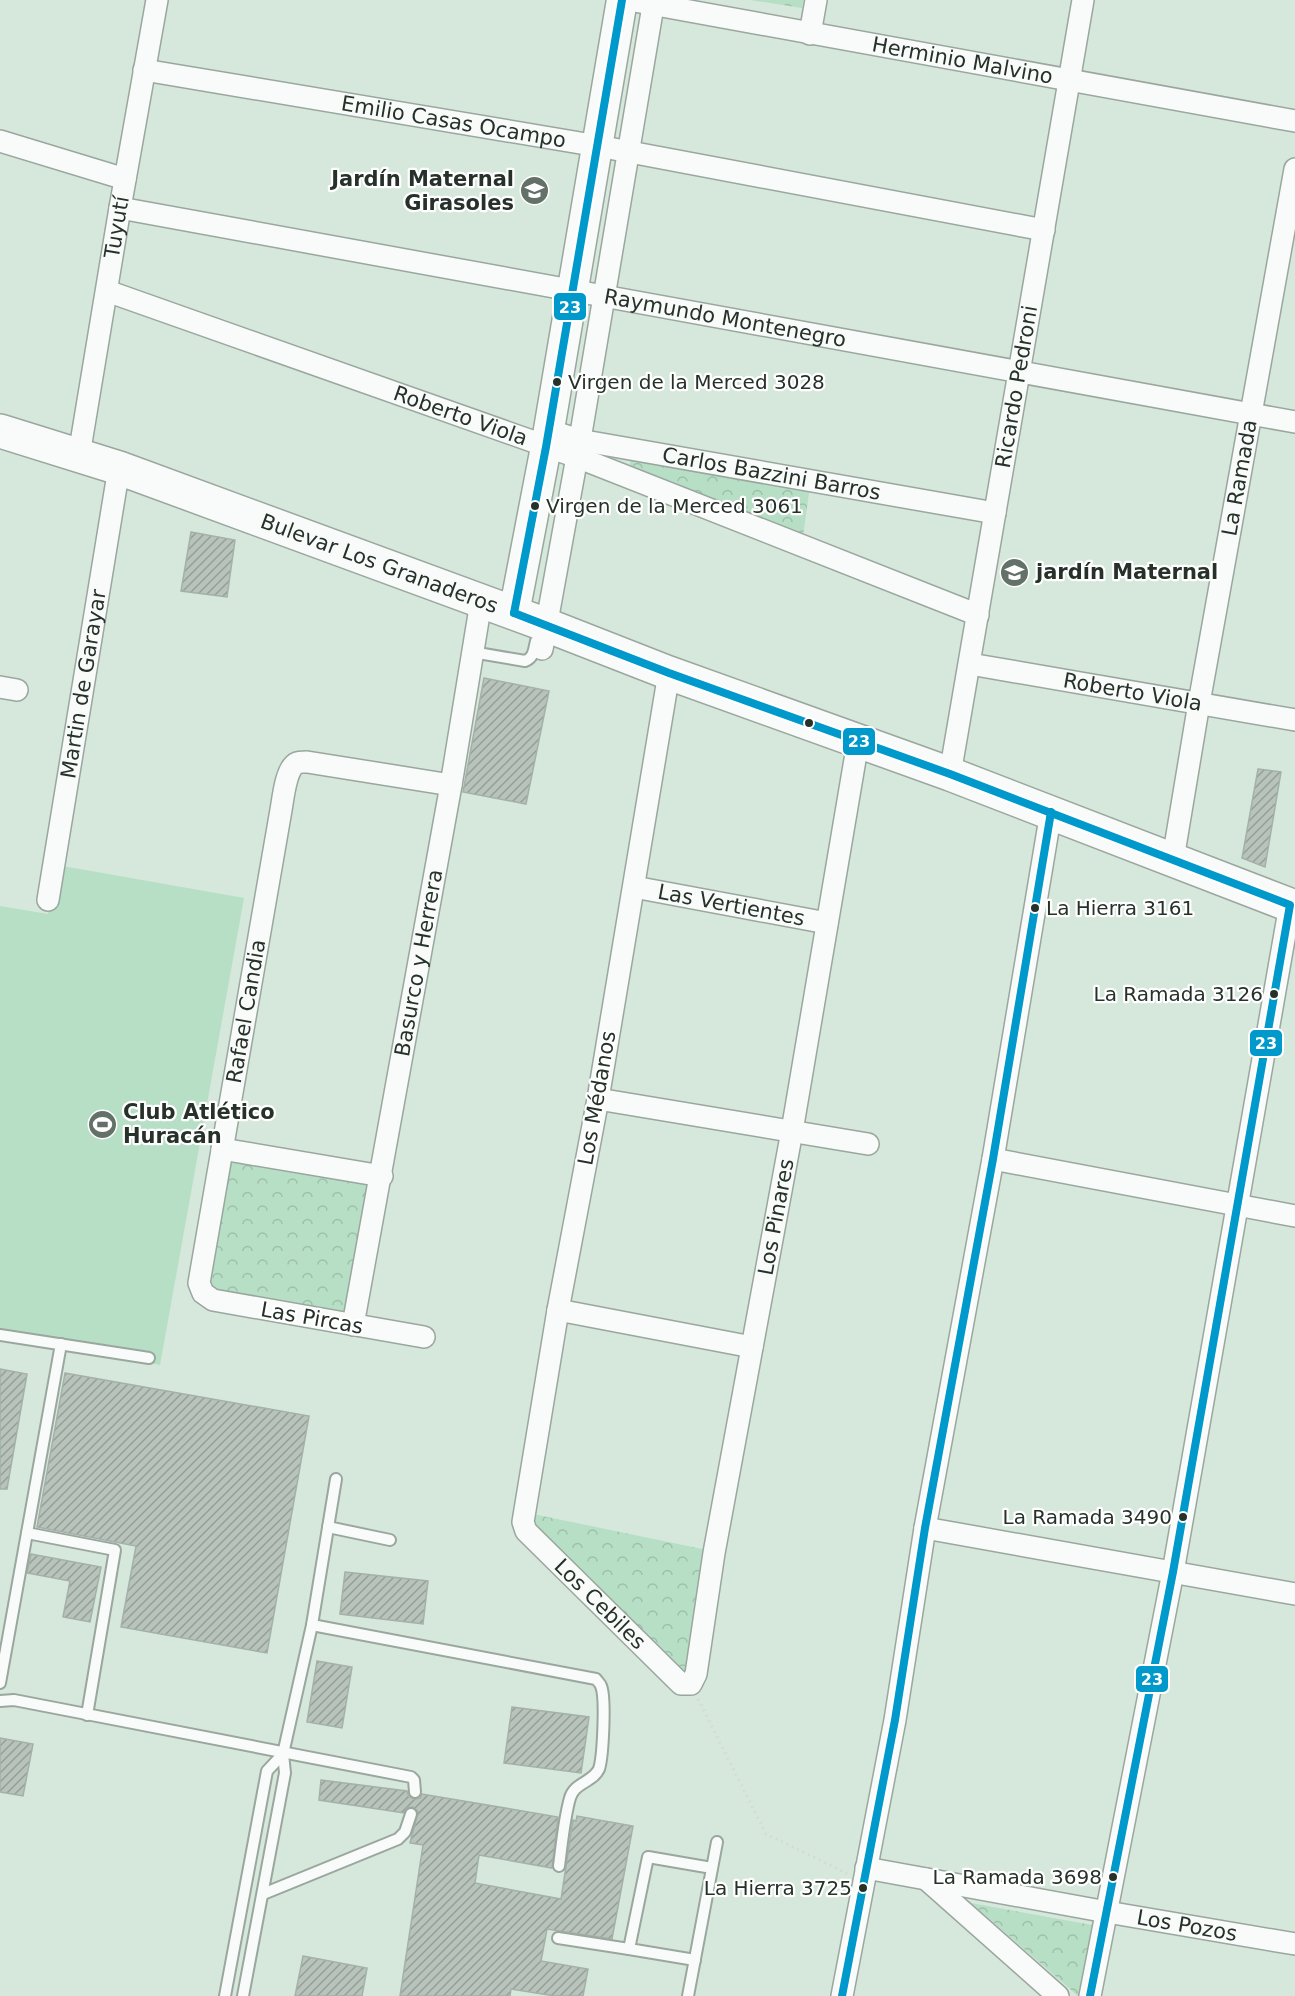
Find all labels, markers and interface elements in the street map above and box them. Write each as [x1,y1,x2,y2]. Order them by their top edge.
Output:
street label: Herminio Malvino [870,32,1055,89]
street label: Emilio Casas Ocampo [340,91,568,152]
place label: Jardín Maternal Girasoles [329,167,514,215]
school or university icon: Jardín Maternal Girasoles [519,175,551,207]
street label: Tuyutí [100,193,134,261]
street label: Raymundo Montenegro [602,284,848,352]
line badge: 23 [553,292,587,321]
text: 23 [559,298,581,317]
street label: Ricardo Pedroni [991,304,1042,470]
place label: Virgen de la Merced 3028 [568,370,825,394]
marker: Virgen de la Merced 3028 [551,376,563,388]
street label: Roberto Viola [390,381,531,451]
street label: La Ramada [1217,418,1262,538]
street label: Carlos Bazzini Barros [661,443,882,505]
place label: Virgen de la Merced 3061 [546,494,803,518]
marker: Virgen de la Merced 3061 [529,500,541,512]
street label: Bulevar Los Granaderos [257,509,501,618]
school or university icon: jardín Maternal [999,556,1031,588]
place label: jardín Maternal [1035,560,1218,584]
street label: Martin de Garayar [56,587,111,780]
street label: Roberto Viola [1061,668,1204,716]
unlabelled marker [803,717,815,729]
line badge: 23 [842,727,876,756]
text: 23 [848,732,870,751]
street label: Basurco y Herrera [390,868,447,1058]
street label: Las Vertientes [656,880,807,931]
place label: La Hierra 3161 [1046,896,1194,920]
marker: La Hierra 3161 [1029,902,1041,914]
street label: Rafael Candia [222,937,270,1085]
place label: La Ramada 3126 [1094,982,1263,1006]
marker: La Ramada 3126 [1268,988,1280,1000]
street label: Los Médanos [573,1029,621,1167]
line badge: 23 [1249,1029,1283,1057]
text: 23 [1255,1034,1277,1053]
place label: Club Atlético Huracán [123,1100,275,1148]
sports icon: Club Atlético Huracán [86,1108,118,1140]
street label: Los Pinares [754,1157,799,1277]
street label: Las Pircas [259,1297,365,1339]
place label: La Ramada 3490 [1003,1505,1172,1529]
marker: La Ramada 3490 [1177,1511,1189,1523]
street label: Los Cebiles [549,1554,651,1654]
line badge: 23 [1135,1665,1169,1693]
text: 23 [1141,1670,1163,1689]
place label: La Ramada 3698 [933,1865,1102,1889]
marker: La Ramada 3698 [1107,1871,1119,1883]
place label: La Hierra 3725 [704,1876,852,1900]
marker: La Hierra 3725 [857,1882,869,1894]
street label: Los Pozos [1135,1905,1239,1946]

